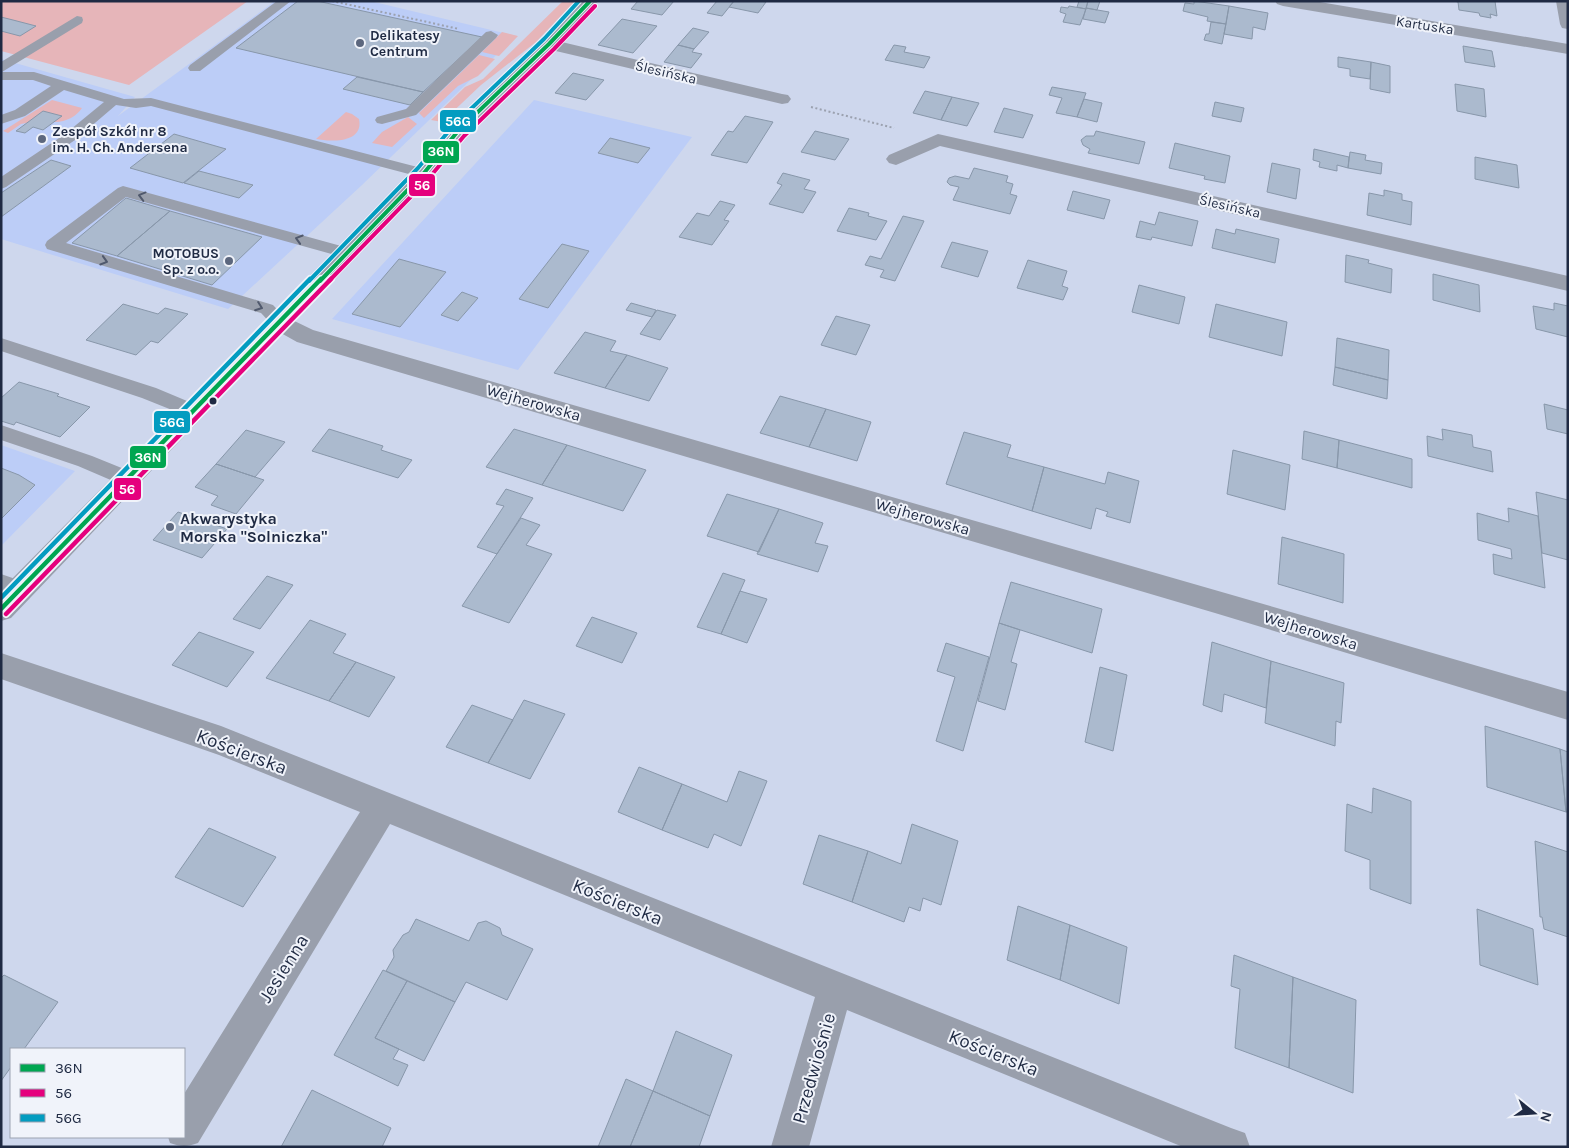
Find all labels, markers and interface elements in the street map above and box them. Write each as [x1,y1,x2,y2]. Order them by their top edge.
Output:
street label: Kartuska [1395,13,1455,38]
place label: Delikatesy Centrum [370,27,440,60]
marker: Delikatesy Centrum [354,37,366,49]
street label: Ślesińska [634,57,698,88]
line badge: 56G [439,109,477,133]
text: 56G [445,113,471,130]
place label: Zespół Szkół nr 8 im. H. Ch. Andersena [52,123,188,156]
marker: Zespół Szkół nr 8 im. H. Ch. Andersena [36,133,48,145]
line badge: 36N [422,140,460,164]
text: 36N [427,143,455,160]
line badge: 56 [408,173,436,197]
text: 56 [414,177,430,194]
one-way arrow [138,191,147,202]
street label: Ślesińska [1198,191,1262,222]
one-way arrow [296,234,304,244]
place label: MOTOBUS Sp. z o.o. [153,245,219,278]
one-way arrow [99,255,107,265]
marker: MOTOBUS Sp. z o.o. [223,255,235,267]
one-way arrow [255,301,263,311]
street label: Wejherowska [485,380,583,425]
unlabelled marker [208,396,218,406]
line badge: 56G [153,410,191,434]
text: 56G [159,414,185,431]
line badge: 36N [129,445,167,469]
text: 36N [134,449,162,466]
line badge: 56 [113,477,142,501]
text: 56 [119,481,135,498]
street label: Wejherowska [874,494,972,539]
place label: Akwarystyka Morska "Solniczka" [180,509,327,546]
marker: Akwarystyka Morska "Solniczka" [164,521,176,533]
street label: Wejherowska [1262,607,1360,654]
street label: Kościerska [193,725,290,779]
street label: Kościerska [569,874,666,930]
street label: Jesienna [254,930,313,1007]
street label: Przedwiośnie [788,1010,840,1126]
street label: Kościerska [945,1025,1042,1081]
legend [10,1048,185,1138]
text: 36N [55,1059,83,1077]
text: 56 [55,1084,72,1102]
north arrow [1509,1088,1559,1138]
text: 56G [55,1109,82,1127]
text: N [1536,1109,1556,1124]

